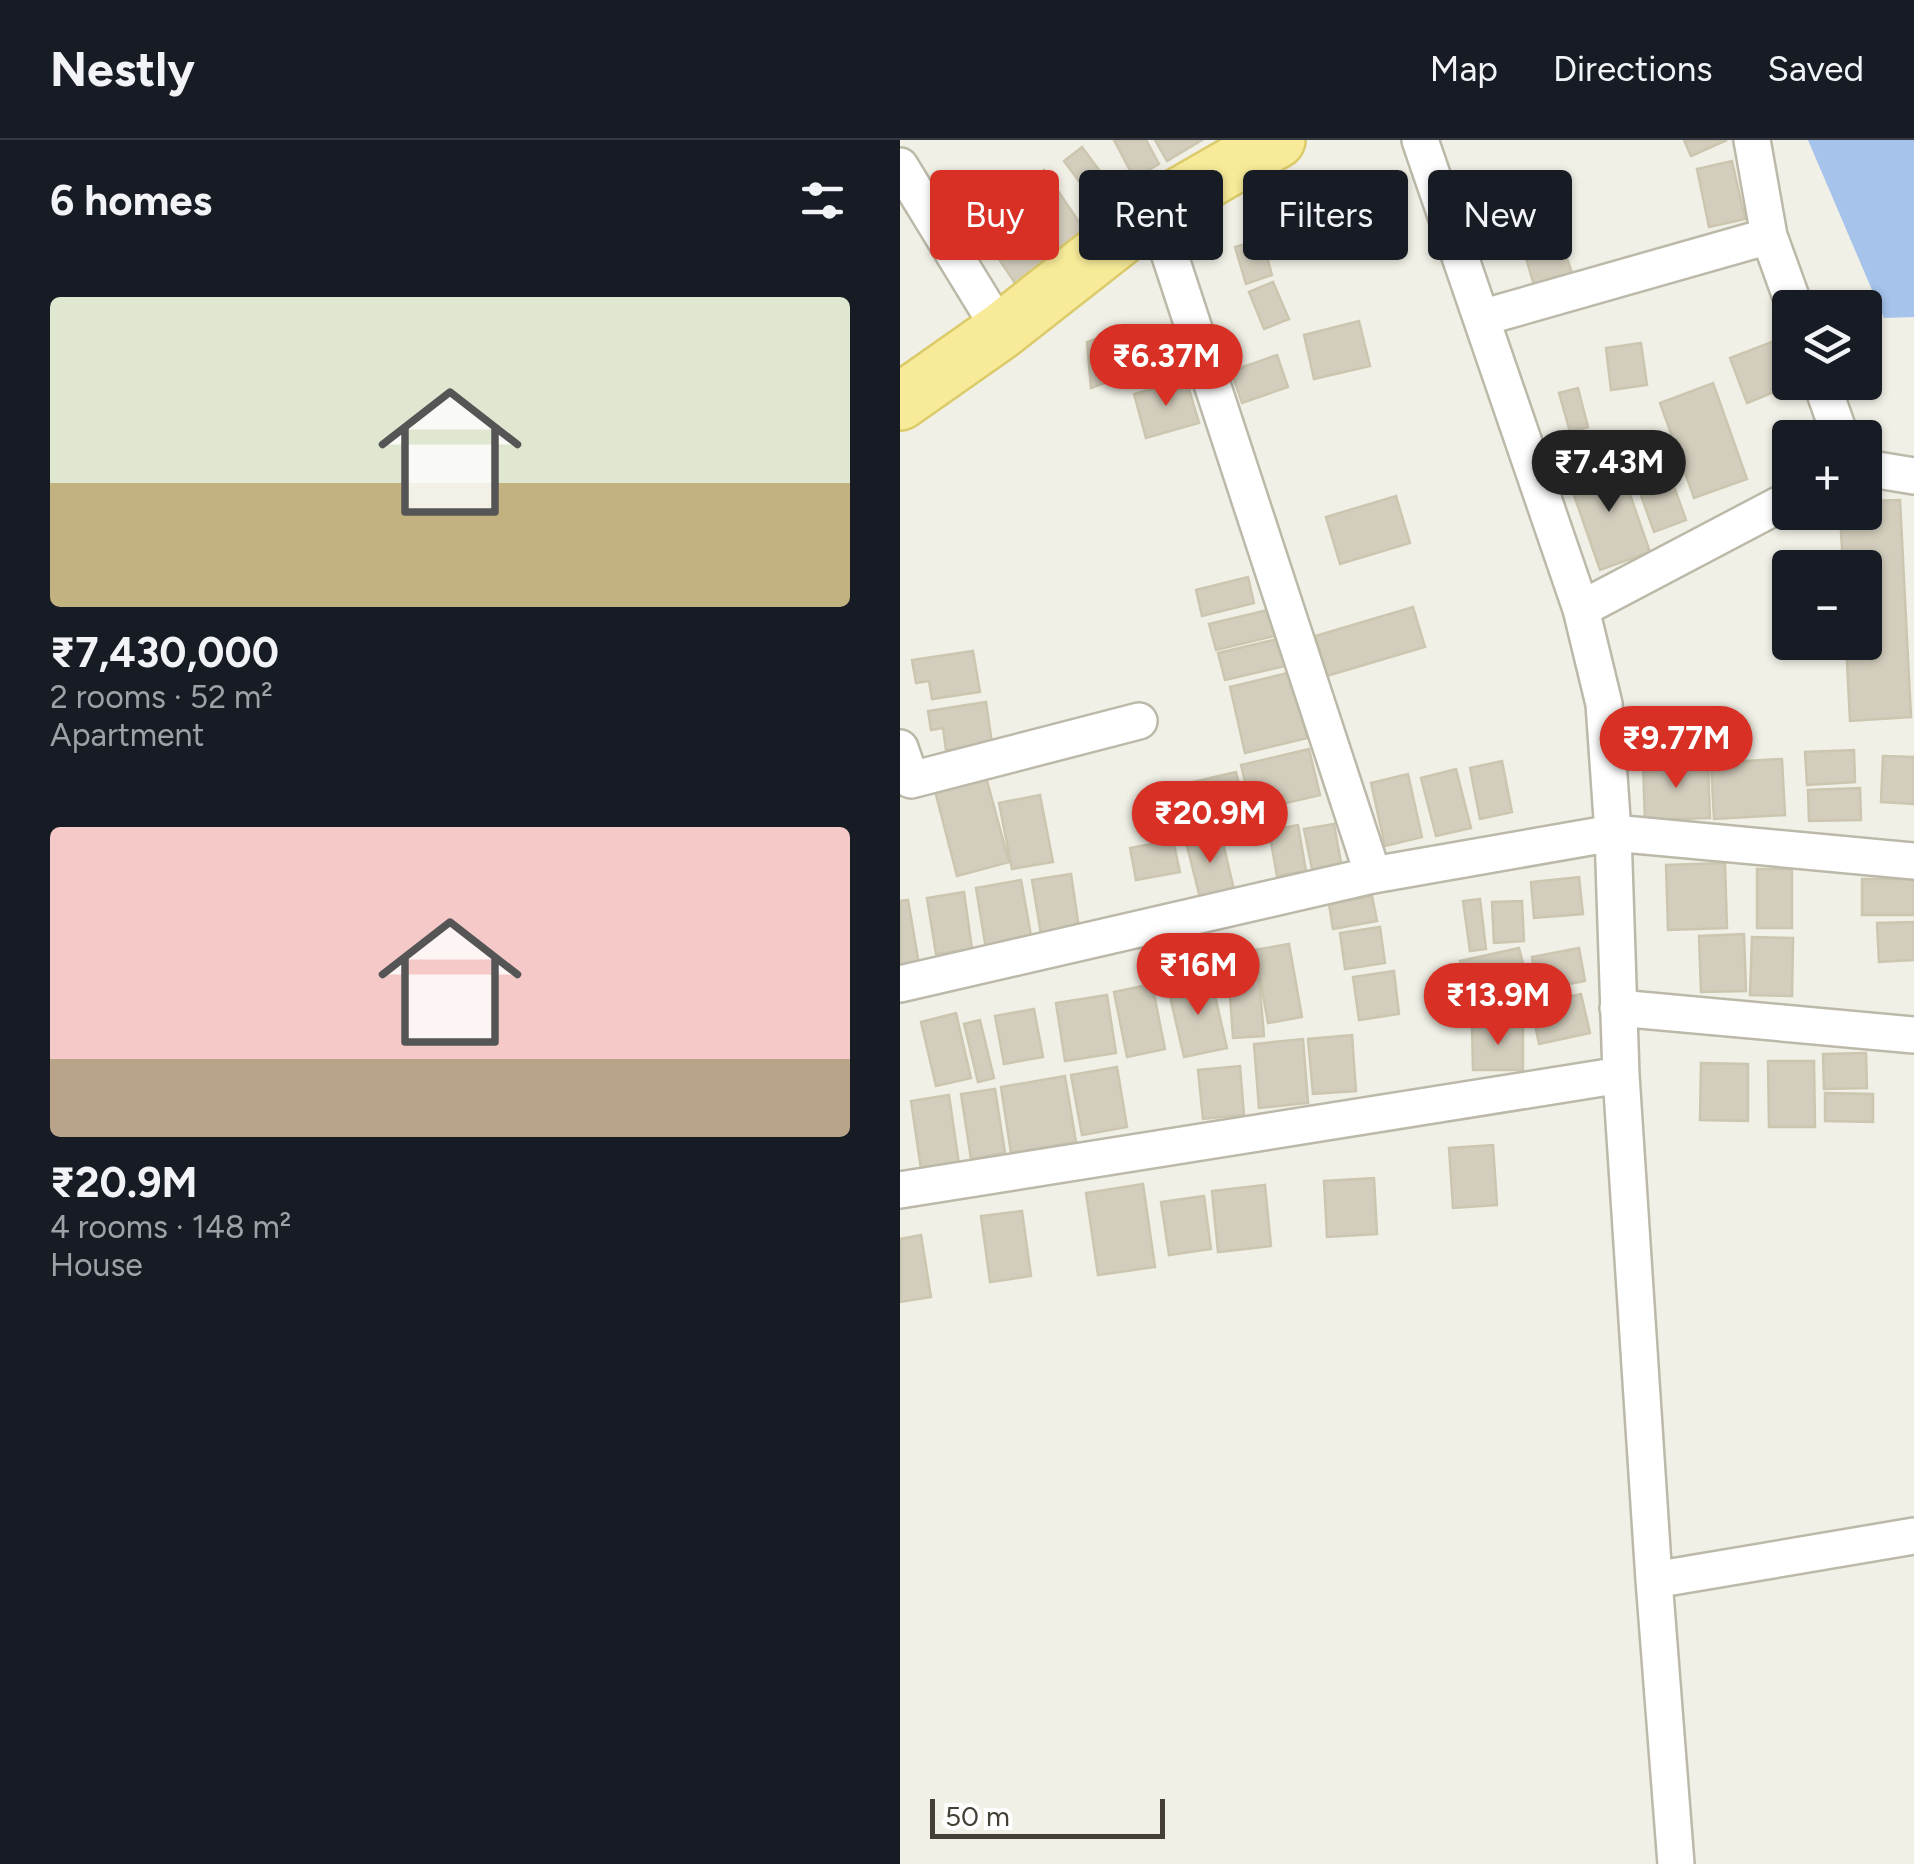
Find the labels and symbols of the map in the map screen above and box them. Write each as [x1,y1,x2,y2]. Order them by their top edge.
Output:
pin: ₹6.37M [1085,324,1247,409]
pin: ₹7.43M [1528,430,1690,515]
pin: ₹9.77M [1595,706,1757,791]
pin: ₹20.9M [1129,781,1291,866]
pin: ₹16M [1139,933,1257,1018]
pin: ₹13.9M [1417,963,1579,1048]
scale bar [930,1794,1165,1838]

